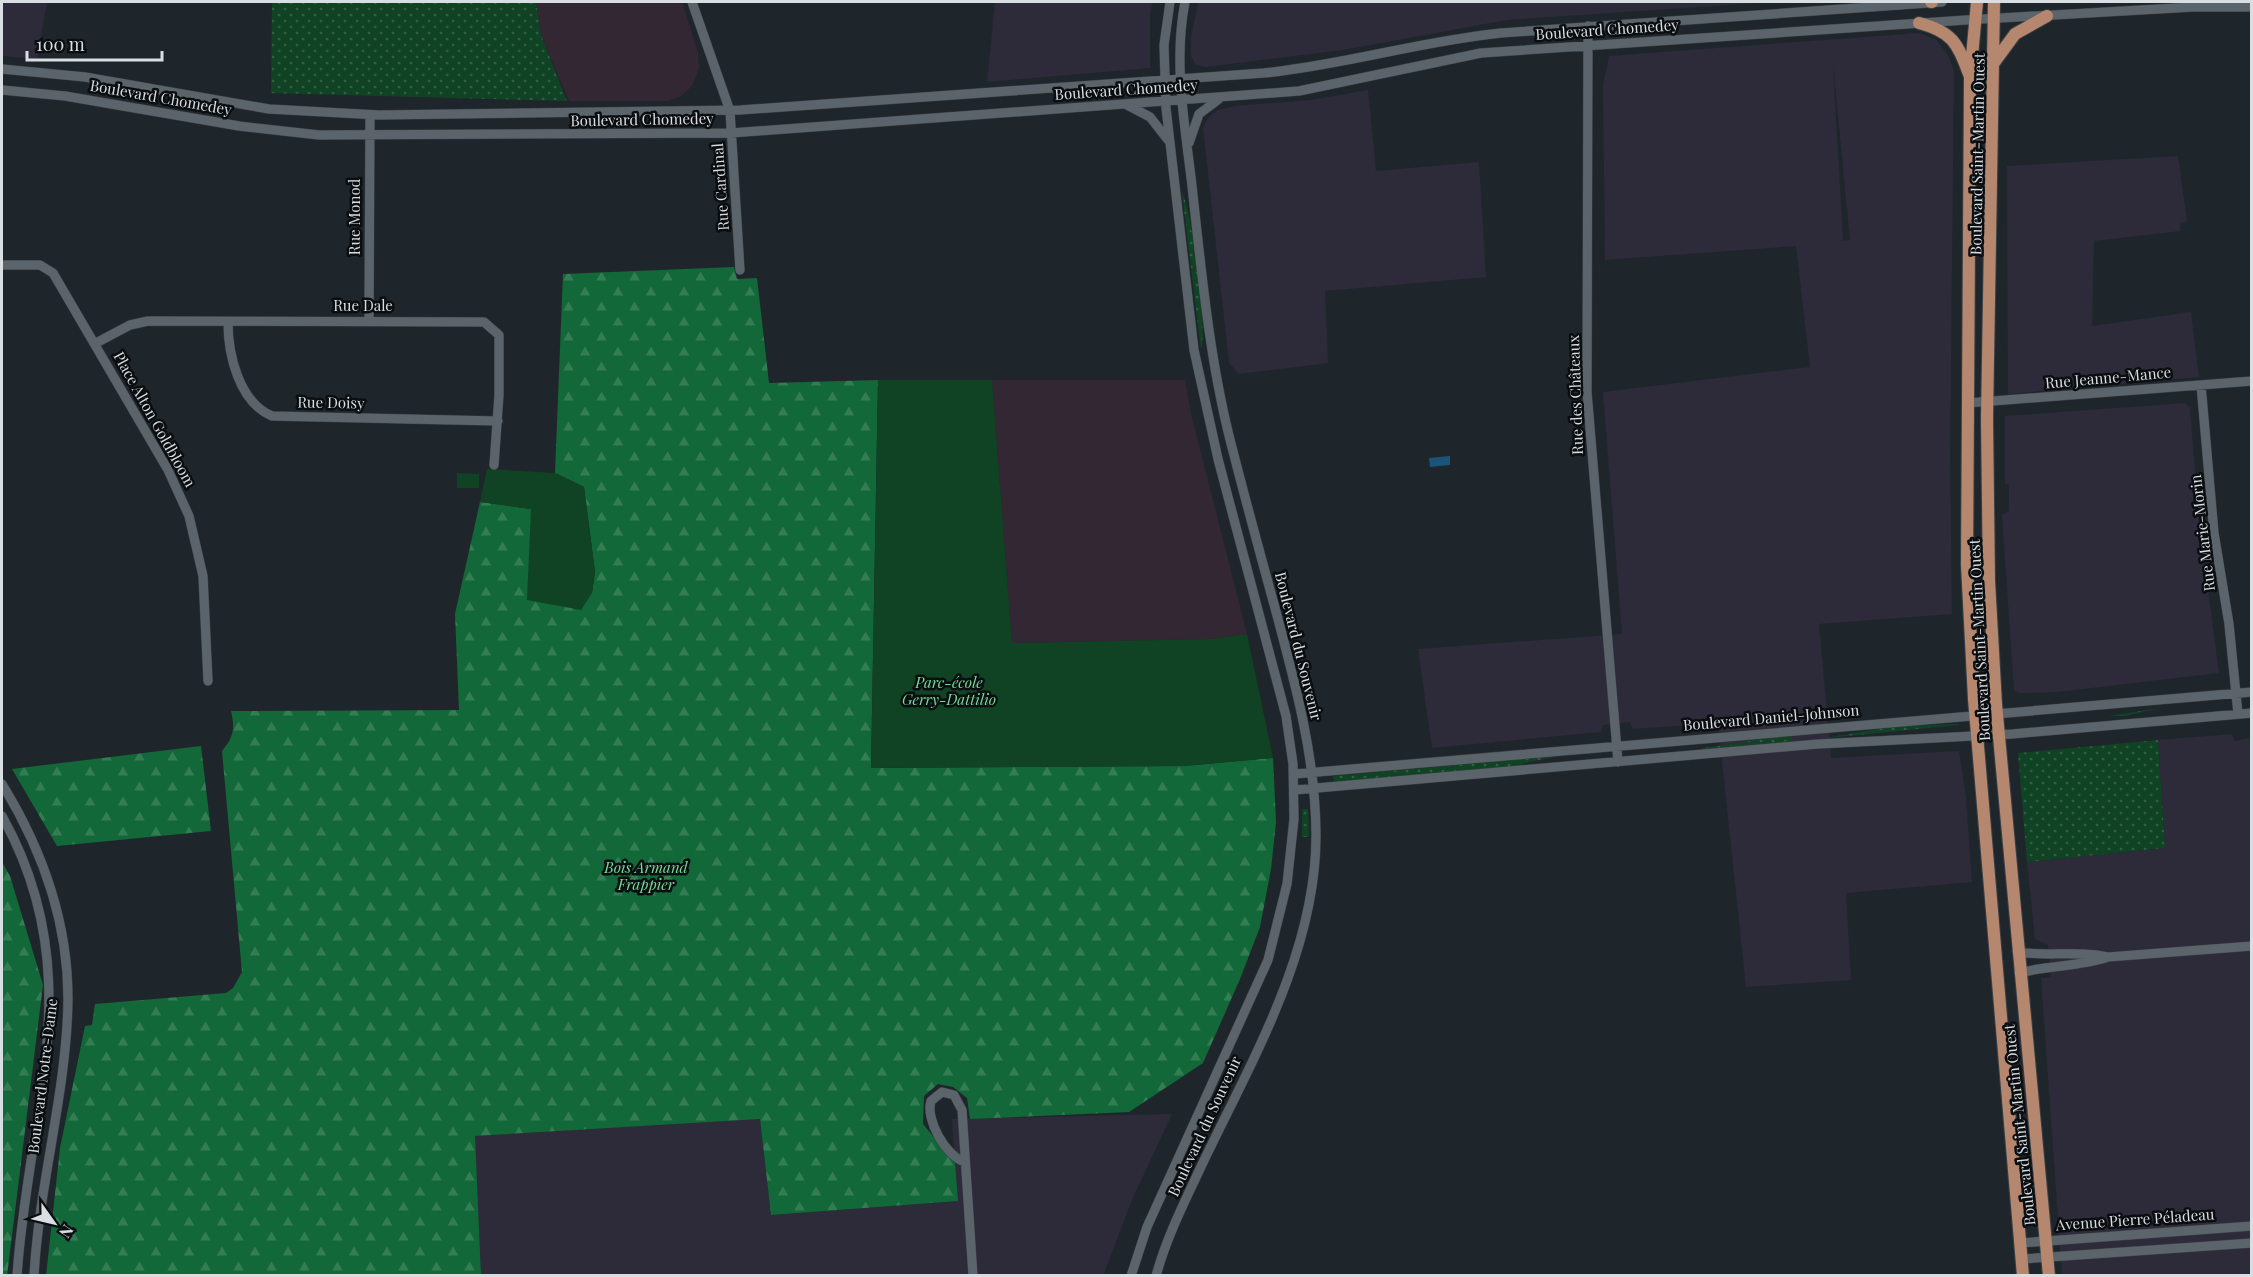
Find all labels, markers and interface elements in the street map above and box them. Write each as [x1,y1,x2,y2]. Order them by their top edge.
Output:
street label: Boulevard Chomedey [1535,14,1680,44]
scale bar [27,24,162,62]
text: 100 m [36,32,85,56]
street label: Boulevard Saint-Martin Ouest [1965,52,1989,255]
street label: Boulevard Chomedey [1054,74,1199,104]
street label: Boulevard Chomedey [89,75,234,119]
street label: Boulevard Chomedey [570,108,714,130]
street label: Rue Cardinal [707,143,733,231]
street label: Rue Monod [344,178,364,255]
street label: Rue Dale [333,295,393,315]
street label: Rue des Châteaux [1563,334,1587,455]
street label: Place Alton Goldbloom [109,348,201,491]
street label: Rue Jeanne-Mance [2044,362,2172,392]
street label: Rue Doisy [297,391,365,413]
street label: Rue Marie-Morin [2185,473,2219,592]
street label: Boulevard Saint-Martin Ouest [1964,538,1994,741]
street label: Boulevard du Souvenir [1271,570,1327,723]
park label: Parc-école Gerry-Dattilio [902,672,996,709]
street label: Boulevard Daniel-Johnson [1682,699,1860,735]
park label: Bois Armand Frappier [603,857,689,894]
street label: Boulevard Notre-Dame [23,997,61,1155]
street label: Boulevard Saint-Martin Ouest [1998,1023,2040,1227]
street label: Boulevard du Souvenir [1163,1052,1245,1199]
north arrow [24,1193,84,1253]
street label: Avenue Pierre Péladeau [2054,1203,2215,1235]
text: N [55,1221,79,1243]

